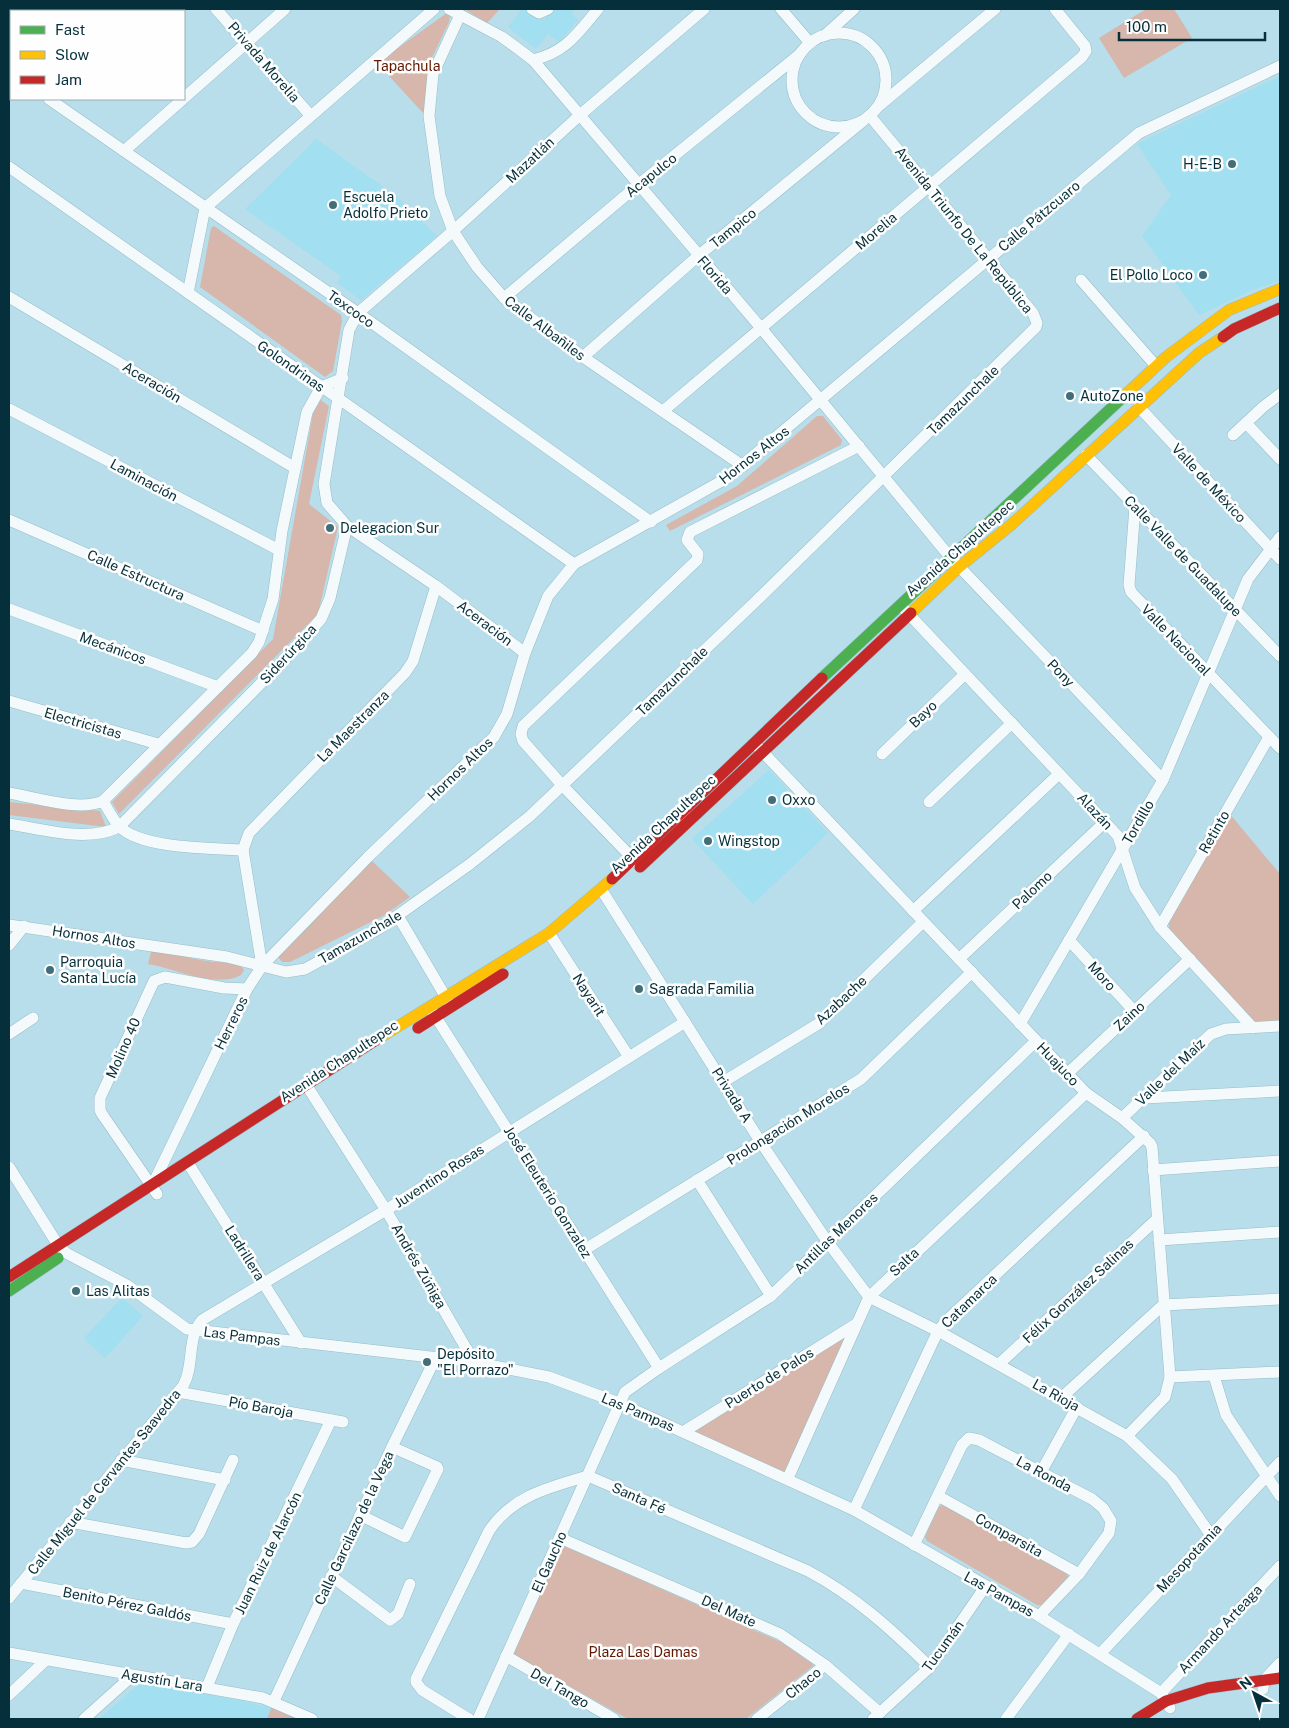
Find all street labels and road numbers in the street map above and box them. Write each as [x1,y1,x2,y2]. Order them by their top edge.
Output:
street label: Privada Morelia [225,19,303,105]
street label: Mazatlán [503,134,557,186]
street label: Avenida Triunfo De La República [892,144,1036,316]
street label: Acapulco [622,150,680,200]
street label: Calle Pátzcuaro [995,177,1083,255]
street label: Tampico [707,205,759,251]
street label: Morelia [852,209,900,253]
street label: Florida [694,253,736,297]
street label: Texcoco [325,287,378,331]
street label: Calle Albañiles [501,292,589,364]
street label: Golondrinas [254,337,328,395]
street label: Aceración [120,358,184,406]
street label: Tamazunchale [924,362,1002,438]
street label: Hornos Altos [716,423,792,487]
street label: Valle de México [1168,440,1250,526]
street label: Laminación [108,456,180,504]
street label: Calle Valle de Guadalupe [1121,492,1245,620]
street label: Avenida Chapultepec [903,497,1017,599]
street label: Calle Estructura [85,546,187,604]
street label: Aceración [454,597,516,649]
street label: Valle Nacional [1138,601,1214,679]
street label: Siderúrgica [256,621,320,687]
street label: Mecánicos [78,629,148,667]
street label: Tamazunchale [633,643,711,719]
street label: Pony [1044,656,1078,690]
street label: La Maestranza [314,687,392,765]
street label: Bayo [906,697,940,731]
street label: Electricistas [42,704,124,742]
street label: Hornos Altos [424,734,496,804]
street label: Avenida Chapultepec [607,771,719,877]
street label: Alazán [1074,789,1116,833]
street label: Tordillo [1119,797,1157,847]
street label: Retinto [1195,808,1233,856]
street label: Palomo [1009,868,1055,912]
street label: Tamazunchale [316,907,404,967]
street label: Hornos Altos [51,923,137,951]
street label: Moro [1085,958,1119,994]
street label: Nayarit [569,971,609,1019]
street label: Azabache [812,972,870,1028]
street label: Herreros [211,994,251,1052]
street label: Zaino [1110,998,1148,1034]
street label: Molino 40 [103,1015,143,1081]
street label: Avenida Chapultepec [277,1017,401,1105]
street label: Valle del Maíz [1132,1035,1208,1109]
street label: Huajuco [1034,1039,1083,1089]
street label: Privada A [709,1064,755,1126]
street label: Prolongación Morelos [724,1080,852,1168]
street label: José Eleuterio Gonzalez [501,1123,595,1261]
street label: Juventino Rosas [391,1141,487,1211]
street label: Antillas Menores [791,1189,881,1277]
street label: Andrés Zúñiga [388,1221,450,1311]
street label: Ladrillera [222,1223,268,1283]
street label: Félix González Salinas [1019,1236,1137,1346]
street label: Salta [886,1245,922,1279]
street label: Catamarca [938,1271,1000,1331]
street label: Las Pampas [203,1323,281,1349]
street label: Puerto de Palos [722,1344,816,1412]
street label: La Rioja [1030,1376,1082,1414]
street label: Calle Miguel de Cervantes Saavedra [24,1386,184,1578]
street label: Las Pampas [599,1389,677,1435]
street label: Pío Baroja [227,1393,295,1421]
street label: Calle Garcilazo de la Vega [311,1448,397,1608]
street label: La Ronda [1014,1453,1074,1495]
street label: Santa Fé [610,1479,669,1517]
street label: Juan Ruiz de Alarcón [231,1489,305,1617]
street label: Comparsita [972,1510,1046,1560]
street label: Mesopotamia [1153,1521,1225,1595]
street label: El Gaucho [528,1529,570,1595]
street label: Las Pampas [961,1568,1037,1620]
street label: Armando Arteaga [1175,1581,1265,1677]
street label: Benito Pérez Galdós [61,1584,193,1624]
street label: Del Mate [699,1592,759,1630]
street label: Tucumán [919,1617,967,1675]
street label: Chaco [782,1664,824,1702]
street label: Del Tango [528,1665,592,1711]
street label: Agustín Lara [120,1666,204,1694]

